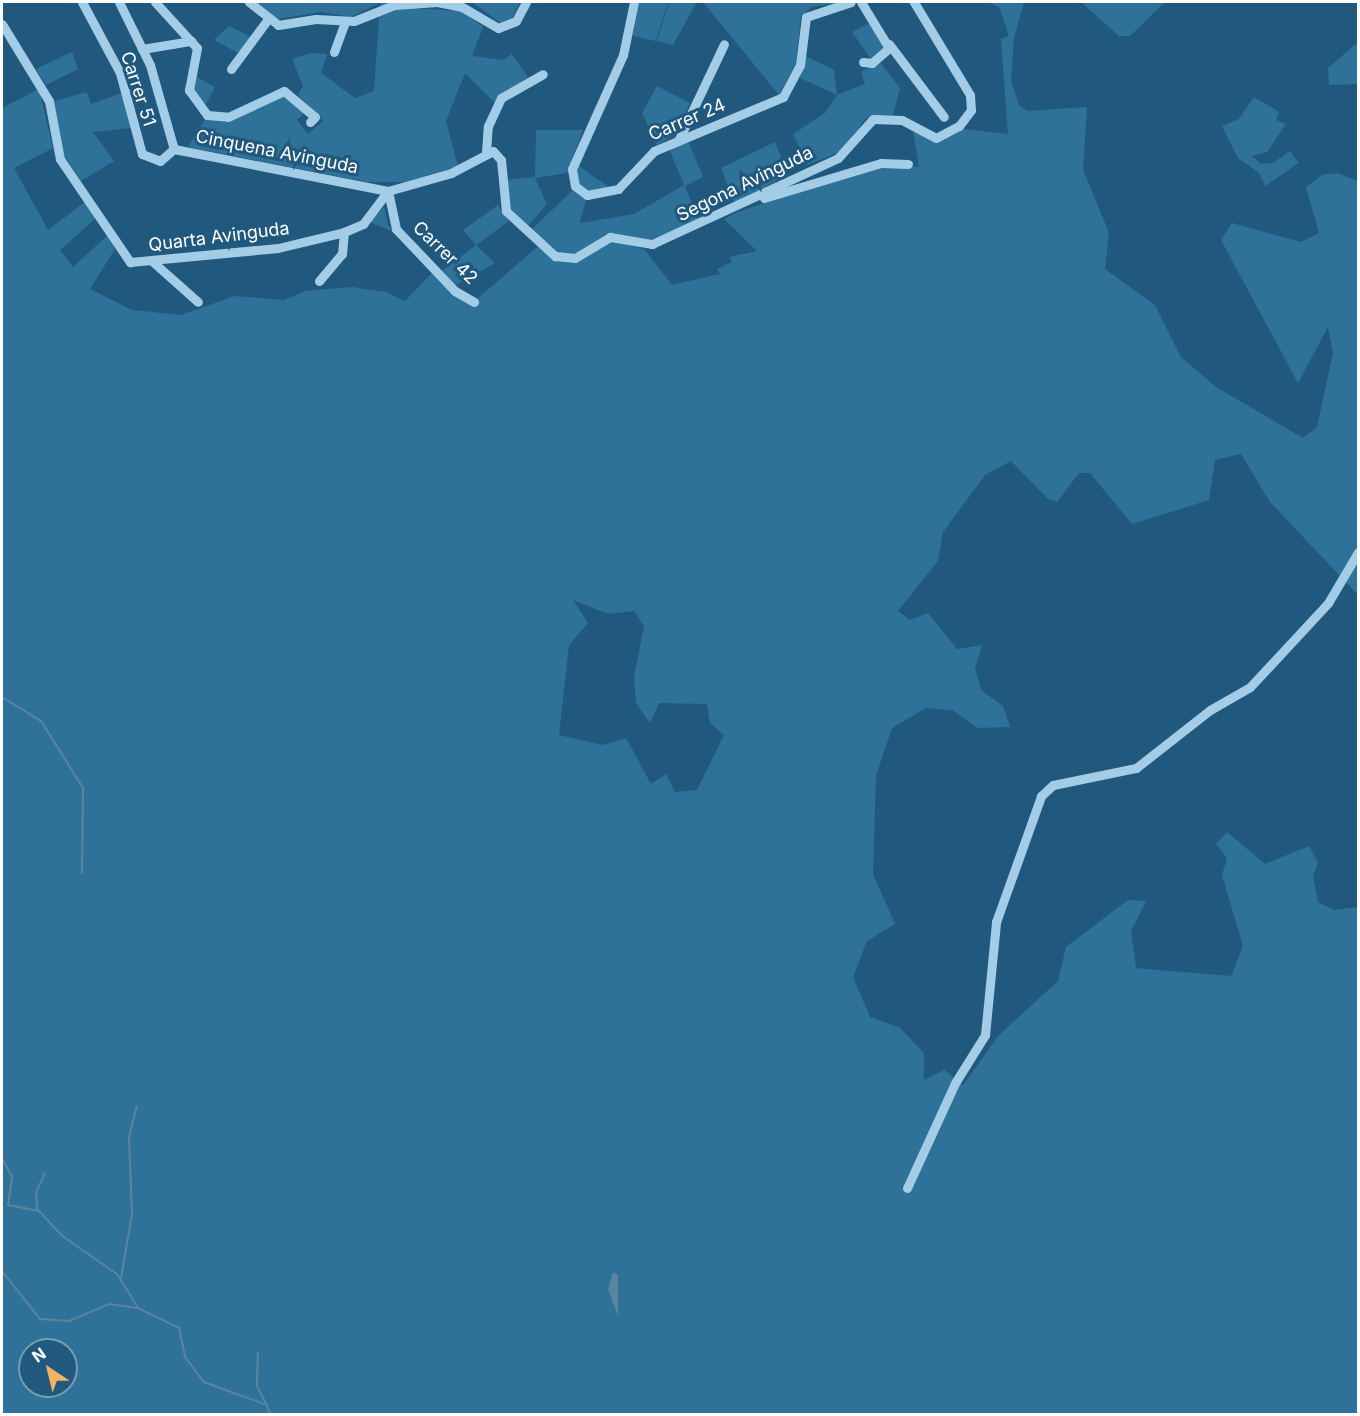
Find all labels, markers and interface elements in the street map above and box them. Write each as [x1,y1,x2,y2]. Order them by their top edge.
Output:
street label: Carrer 51 [116,49,160,129]
street label: Carrer 24 [645,94,729,146]
street label: Cinquena Avinguda [194,126,360,178]
street label: Segona Avinguda [673,142,817,226]
street label: Carrer 42 [408,217,482,289]
street label: Quarta Avinguda [147,218,291,256]
north arrow [18,1338,78,1398]
text: N [28,1343,50,1367]

